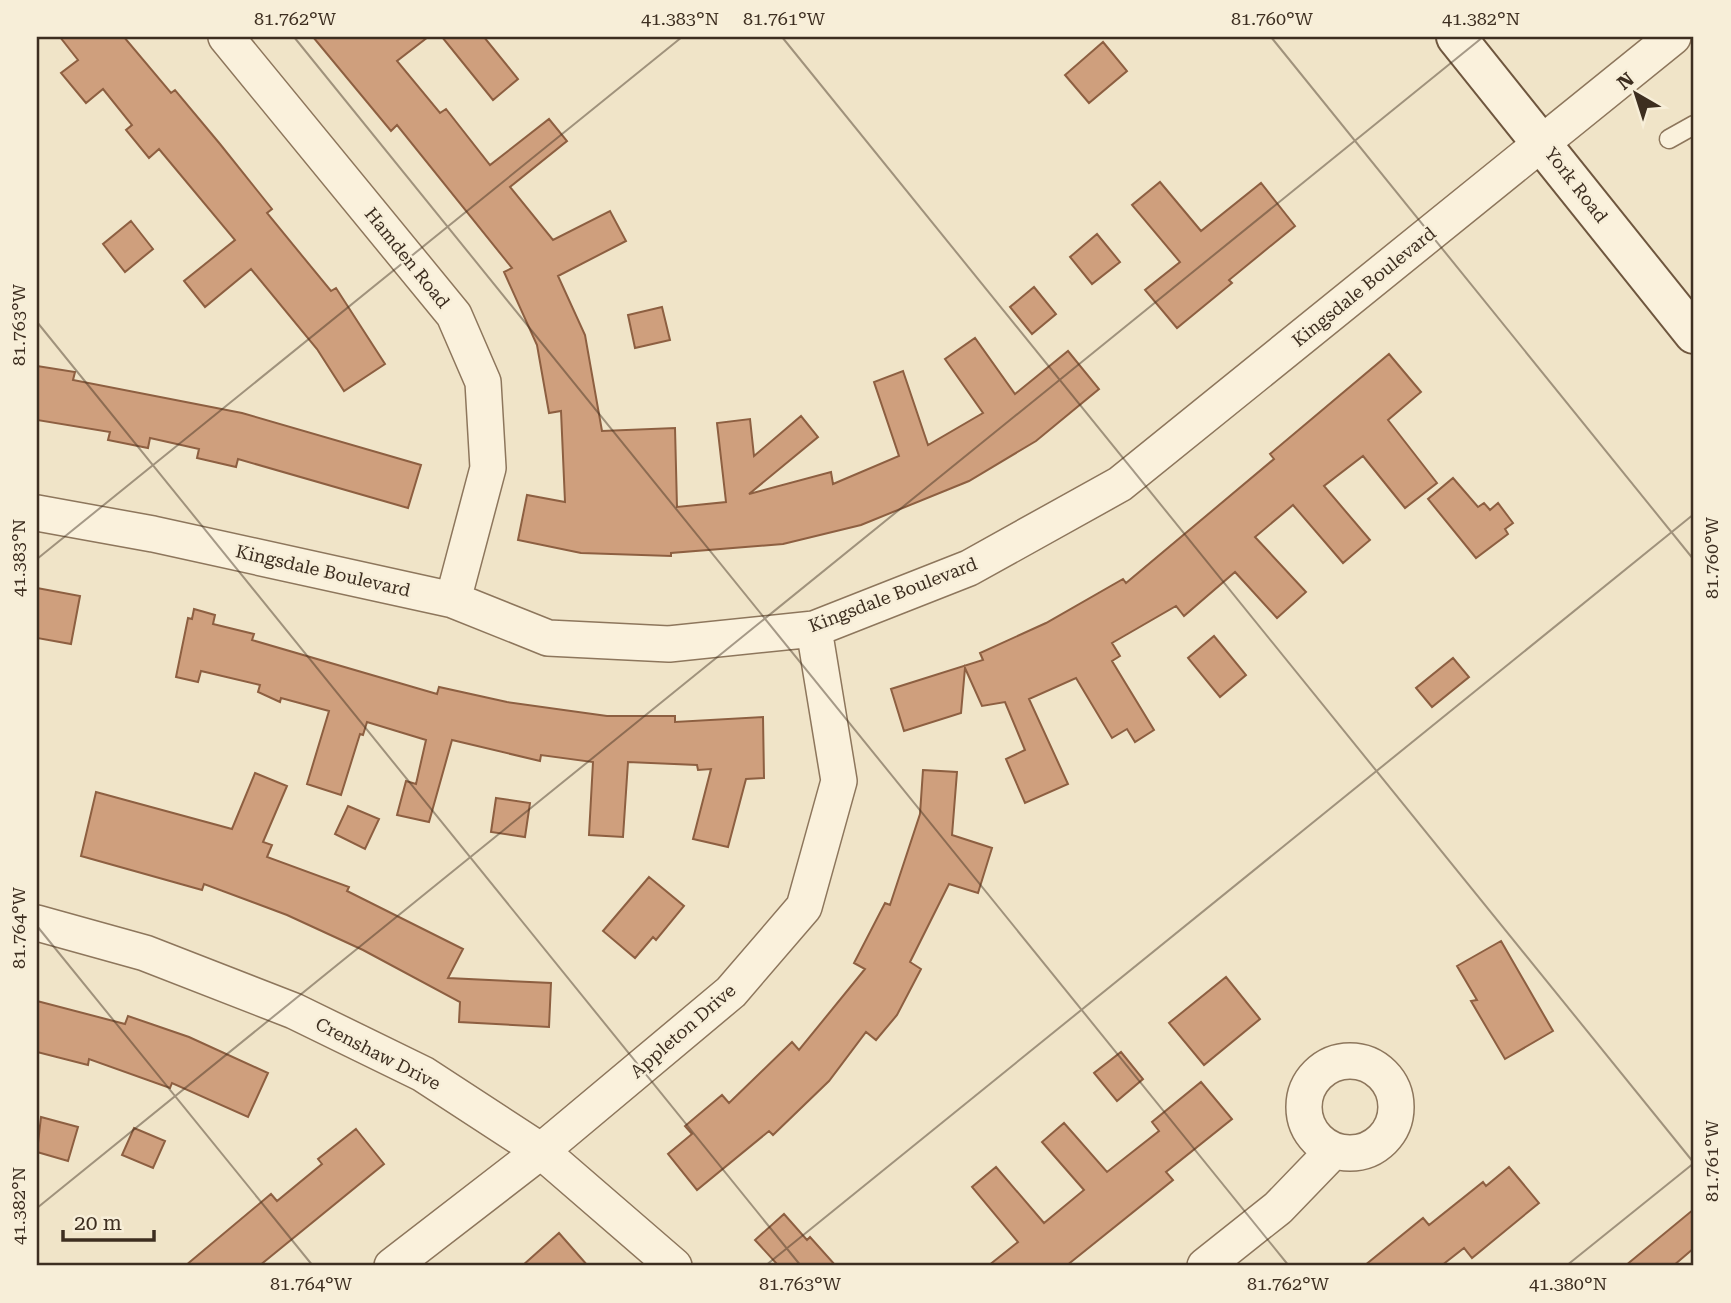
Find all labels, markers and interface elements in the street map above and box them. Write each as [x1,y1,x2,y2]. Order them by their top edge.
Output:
text: 81.762°W [254,8,337,29]
text: 41.383°N [641,8,719,29]
text: 81.761°W [743,8,826,29]
text: 81.760°W [1231,8,1314,29]
text: 41.382°N [1442,8,1520,29]
north arrow [1602,60,1672,130]
text: N [1613,67,1639,95]
street label: York Road [1541,143,1613,227]
street label: Hamden Road [361,203,454,312]
street label: Kingsdale Boulevard [1288,222,1440,351]
text: 81.763°W [8,283,29,366]
text: 81.760°W [1701,516,1722,599]
text: 41.383°N [8,519,29,597]
street label: Kingsdale Boulevard [234,540,413,601]
street label: Kingsdale Boulevard [806,553,980,636]
text: 81.764°W [8,886,29,969]
street label: Appleton Drive [626,979,740,1082]
street label: Crenshaw Drive [312,1013,444,1094]
text: 81.761°W [1701,1119,1722,1202]
text: 41.382°N [8,1167,29,1245]
scale bar [63,1198,154,1242]
text: 20 m [74,1211,122,1235]
text: 81.764°W [270,1273,353,1294]
text: 81.763°W [759,1273,842,1294]
text: 81.762°W [1247,1273,1330,1294]
text: 41.380°N [1529,1273,1607,1294]

